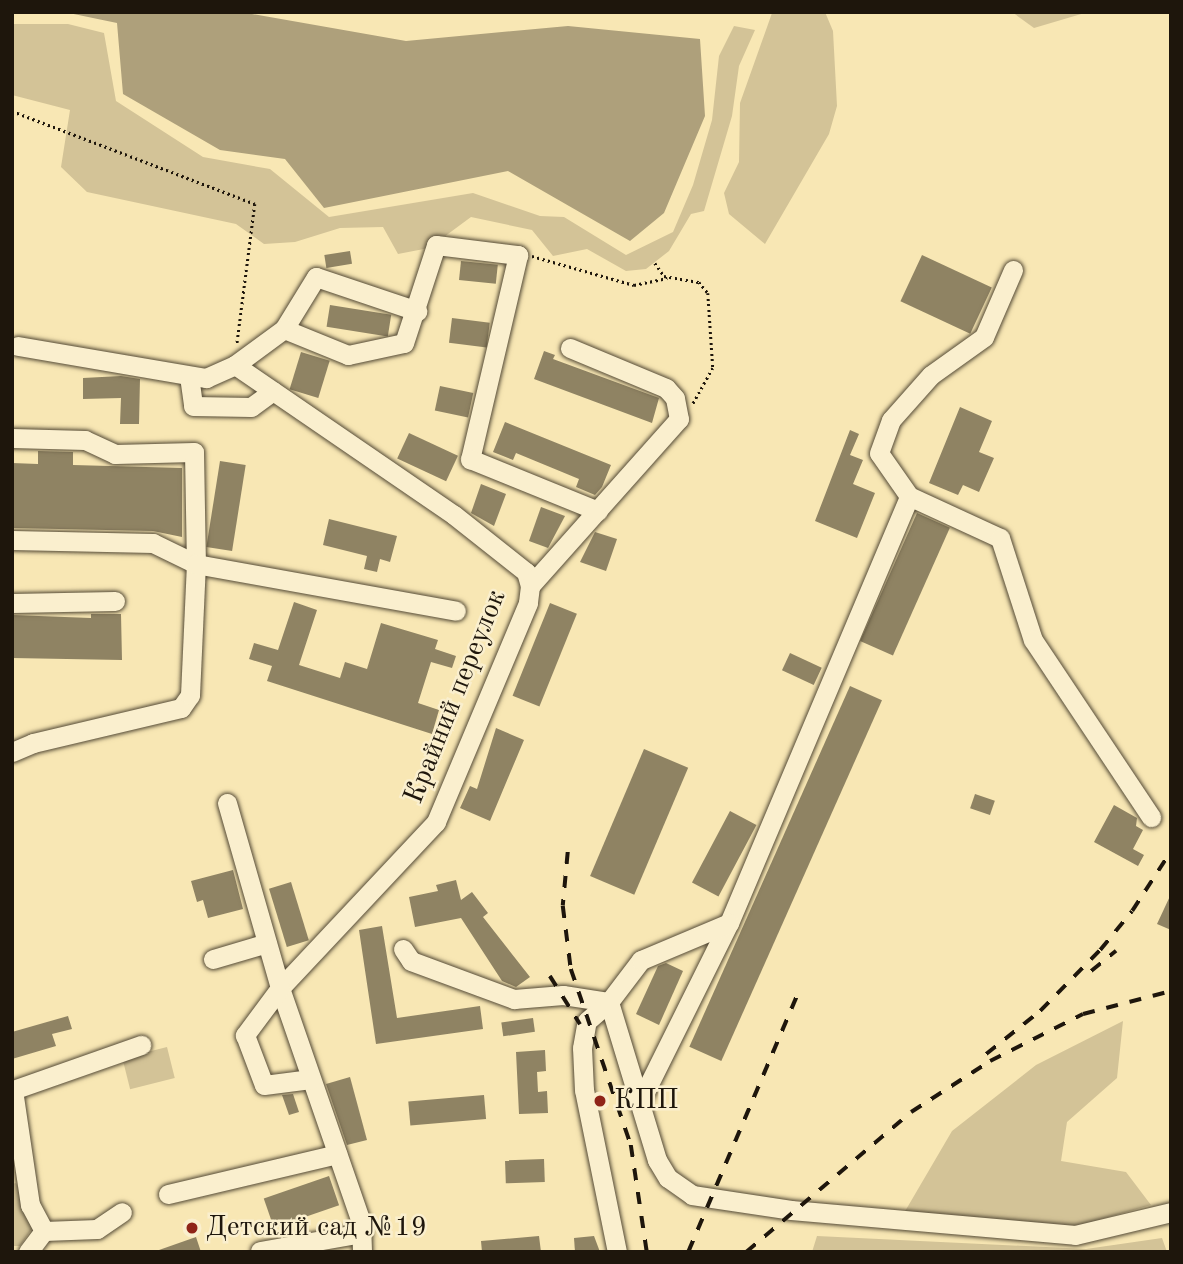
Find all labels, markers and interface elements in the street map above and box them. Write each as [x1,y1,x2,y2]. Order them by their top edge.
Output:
street label: Крайний переулок [398,585,514,809]
place label: КПП [614,1084,679,1118]
marker: КПП [592,1093,608,1109]
place label: Детский сад №19 [206,1211,427,1245]
marker: Детский сад №19 [184,1220,200,1236]

